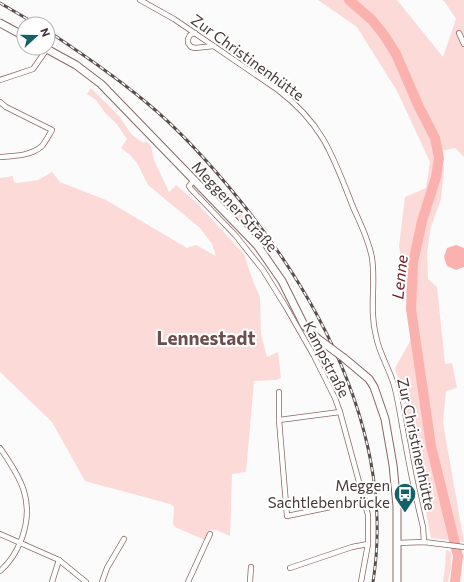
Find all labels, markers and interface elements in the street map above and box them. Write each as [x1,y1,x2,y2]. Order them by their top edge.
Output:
street label: Zur Christinenhütte [188,10,308,104]
north arrow [16,16,56,56]
text: N [38,26,53,38]
street label: Meggener Straße [188,157,282,255]
water label: Lenne [387,253,411,300]
street label: Kampstraße [300,318,354,400]
district label: Lennestadt [157,326,255,349]
street label: Zur Christinenhütte [394,376,440,512]
place label: Meggen Sachtlebenbrücke [268,476,390,511]
bus stop icon: Meggen Sachtlebenbrücke [392,481,418,514]

